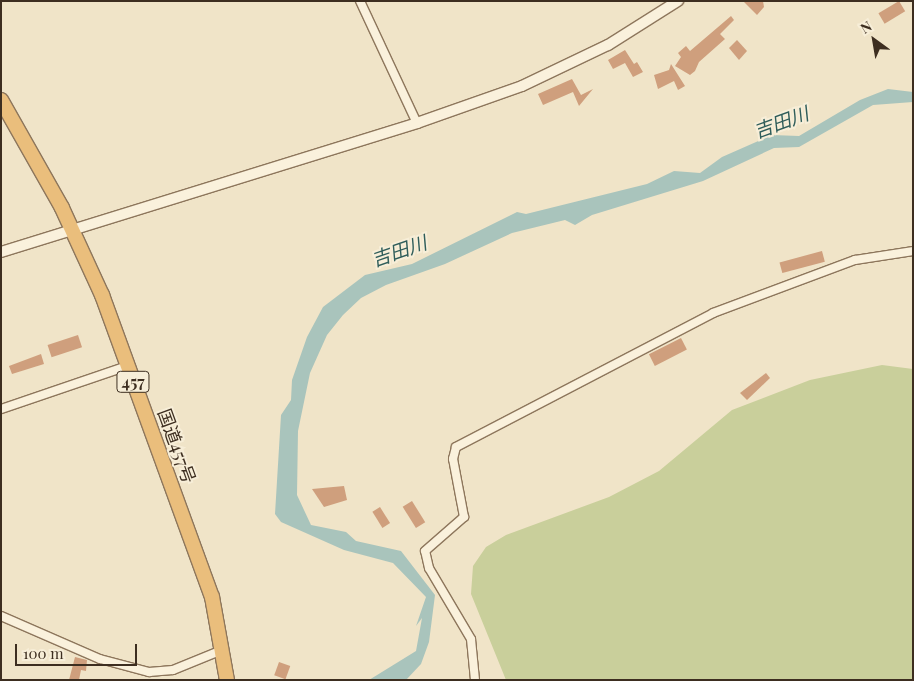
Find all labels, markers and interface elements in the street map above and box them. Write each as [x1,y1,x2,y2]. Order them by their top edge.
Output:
north arrow [849,15,899,65]
text: N [856,16,875,38]
water label: 吉田川 [750,102,812,142]
water label: 吉田川 [368,231,430,271]
road number: 457 [116,368,150,396]
street label: 国道457号 [154,406,200,486]
scale bar [18,634,140,666]
text: 100 m [23,643,64,663]

